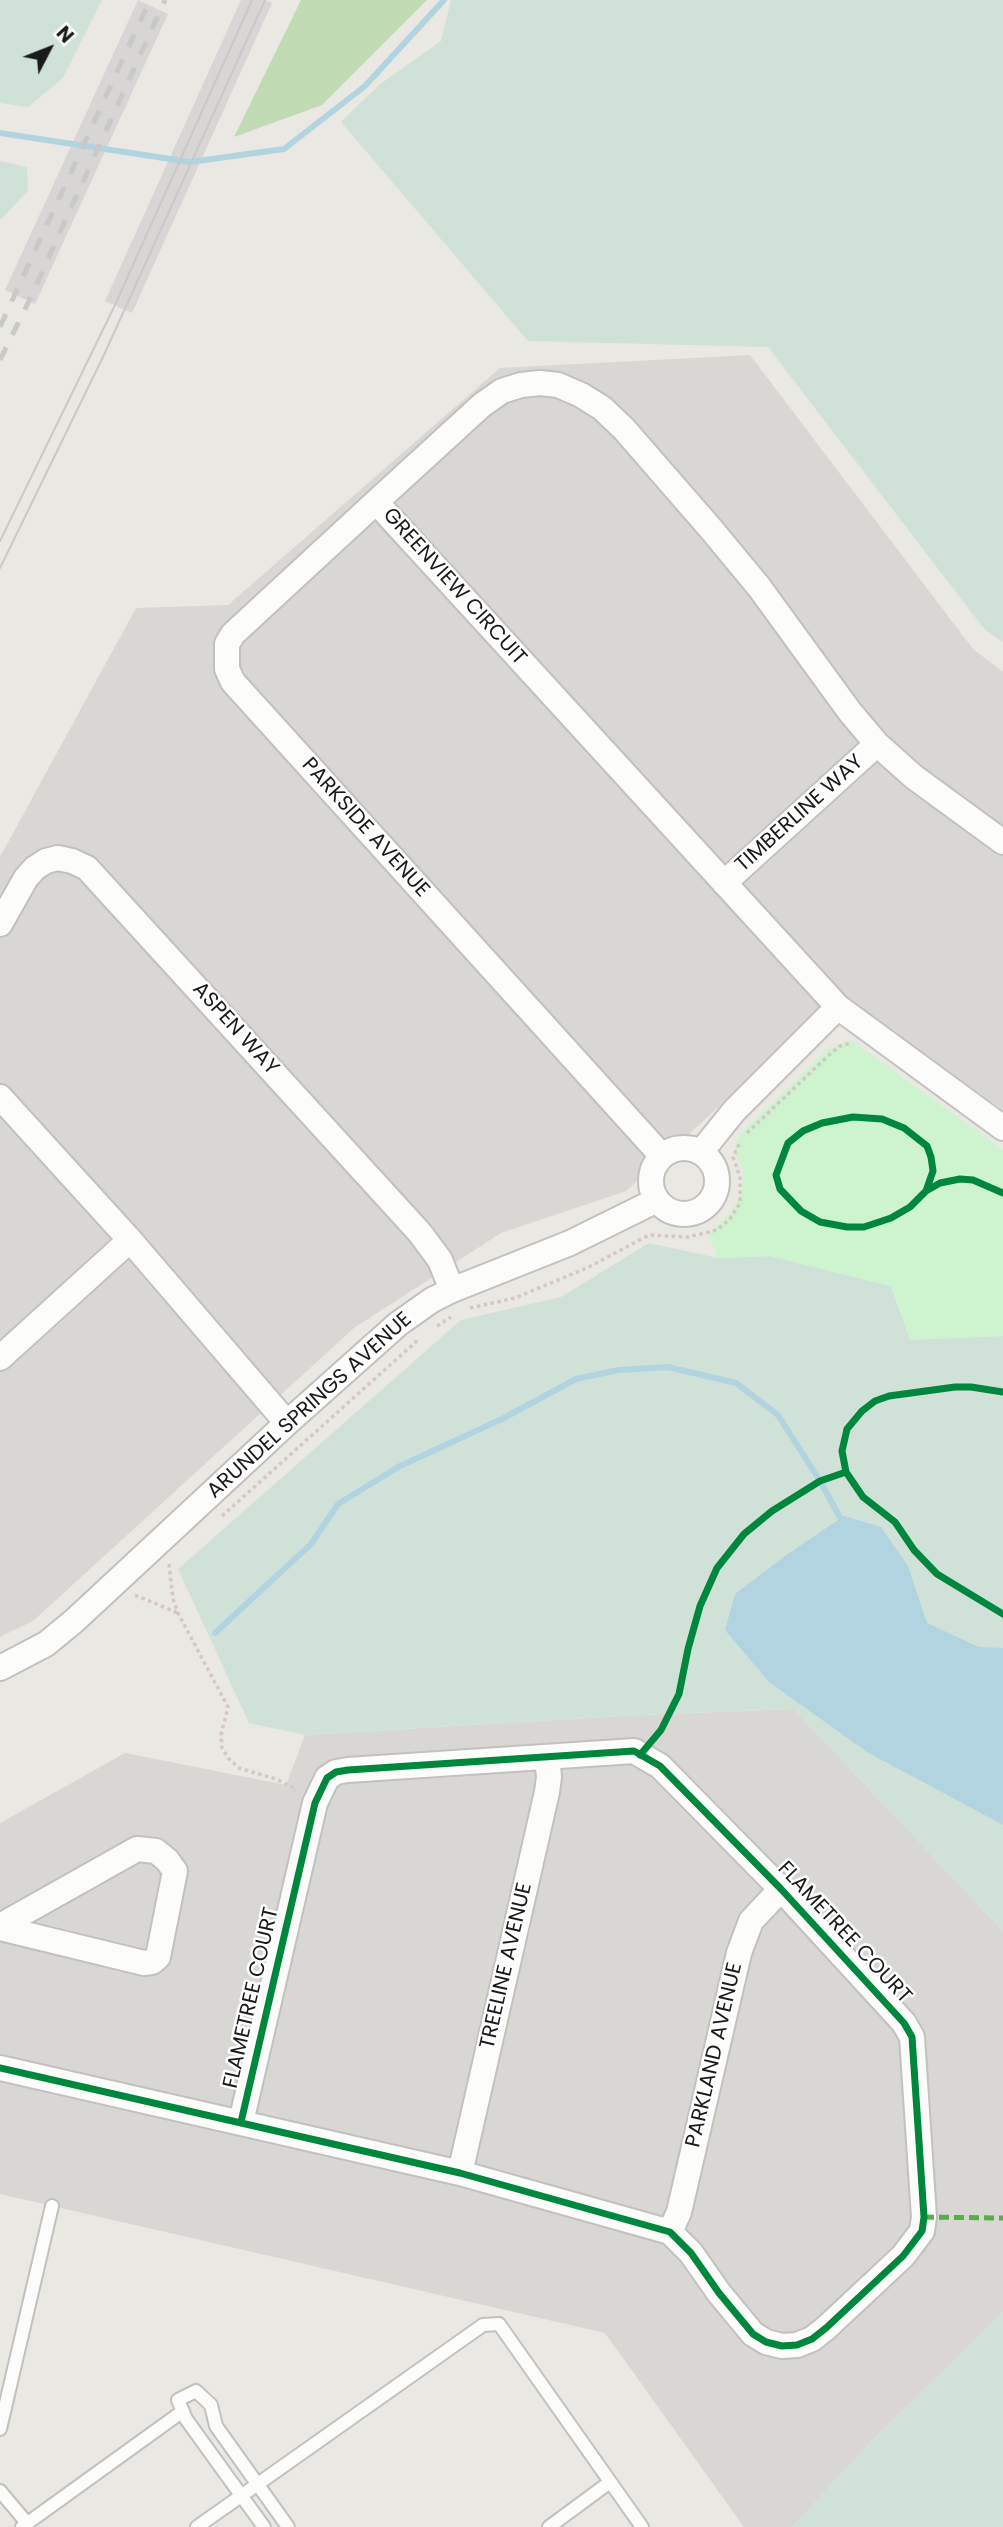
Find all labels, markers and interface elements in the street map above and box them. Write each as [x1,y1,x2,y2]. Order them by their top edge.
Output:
north arrow [14,14,84,84]
text: N [50,20,80,49]
street label: GREENVIEW CIRCUIT [377,503,531,671]
street label: TIMBERLINE WAY [731,750,869,878]
street label: PARKSIDE AVENUE [296,753,434,903]
street label: ASPEN WAY [187,977,283,1081]
street label: ARUNDEL SPRINGS AVENUE [203,1307,417,1505]
street label: FLAMETREE COURT [772,1857,916,2009]
street label: TREELINE AVENUE [476,1880,538,2052]
street label: FLAMETREE COURT [219,1905,285,2091]
street label: PARKLAND AVENUE [681,1960,749,2150]

